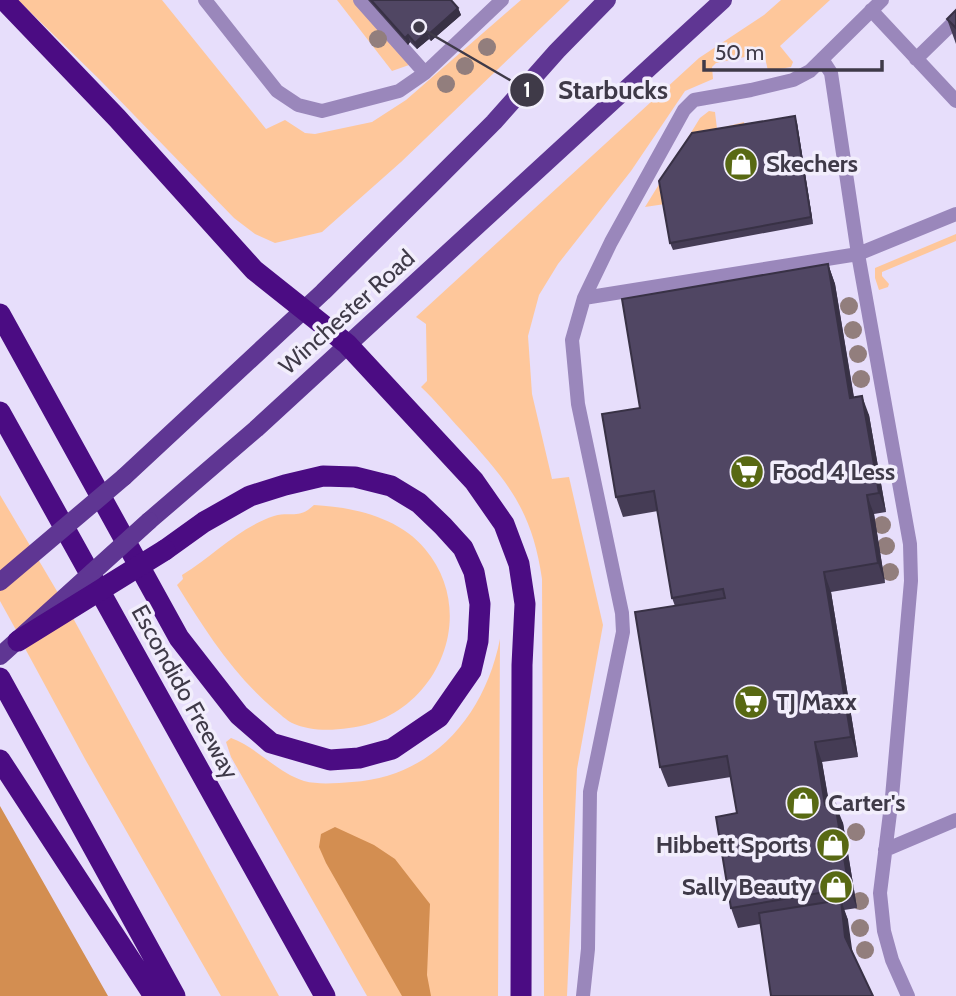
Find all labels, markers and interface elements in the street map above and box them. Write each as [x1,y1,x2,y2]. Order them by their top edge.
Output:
scale bar [704,28,883,72]
text: 50 m [715,40,764,65]
callout: Starbucks [510,66,682,113]
text: Starbucks [558,74,668,106]
text: 1 [523,77,531,102]
shop icon: Skechers [722,145,760,183]
place label: Skechers [766,149,858,178]
street label: Winchester Road [273,243,420,380]
supermarket icon: Food 4 Less [728,453,766,491]
place label: Food 4 Less [772,457,895,486]
street label: Escondido Freeway [126,600,245,784]
supermarket icon: TJ Maxx [732,683,770,721]
place label: TJ Maxx [776,687,857,716]
shop icon: Carter's [784,784,822,822]
place label: Carter's [828,788,905,817]
shop icon: Hibbett Sports [814,826,852,864]
place label: Hibbett Sports [656,830,808,859]
shop icon: Sally Beauty [817,868,855,906]
place label: Sally Beauty [682,872,812,901]

